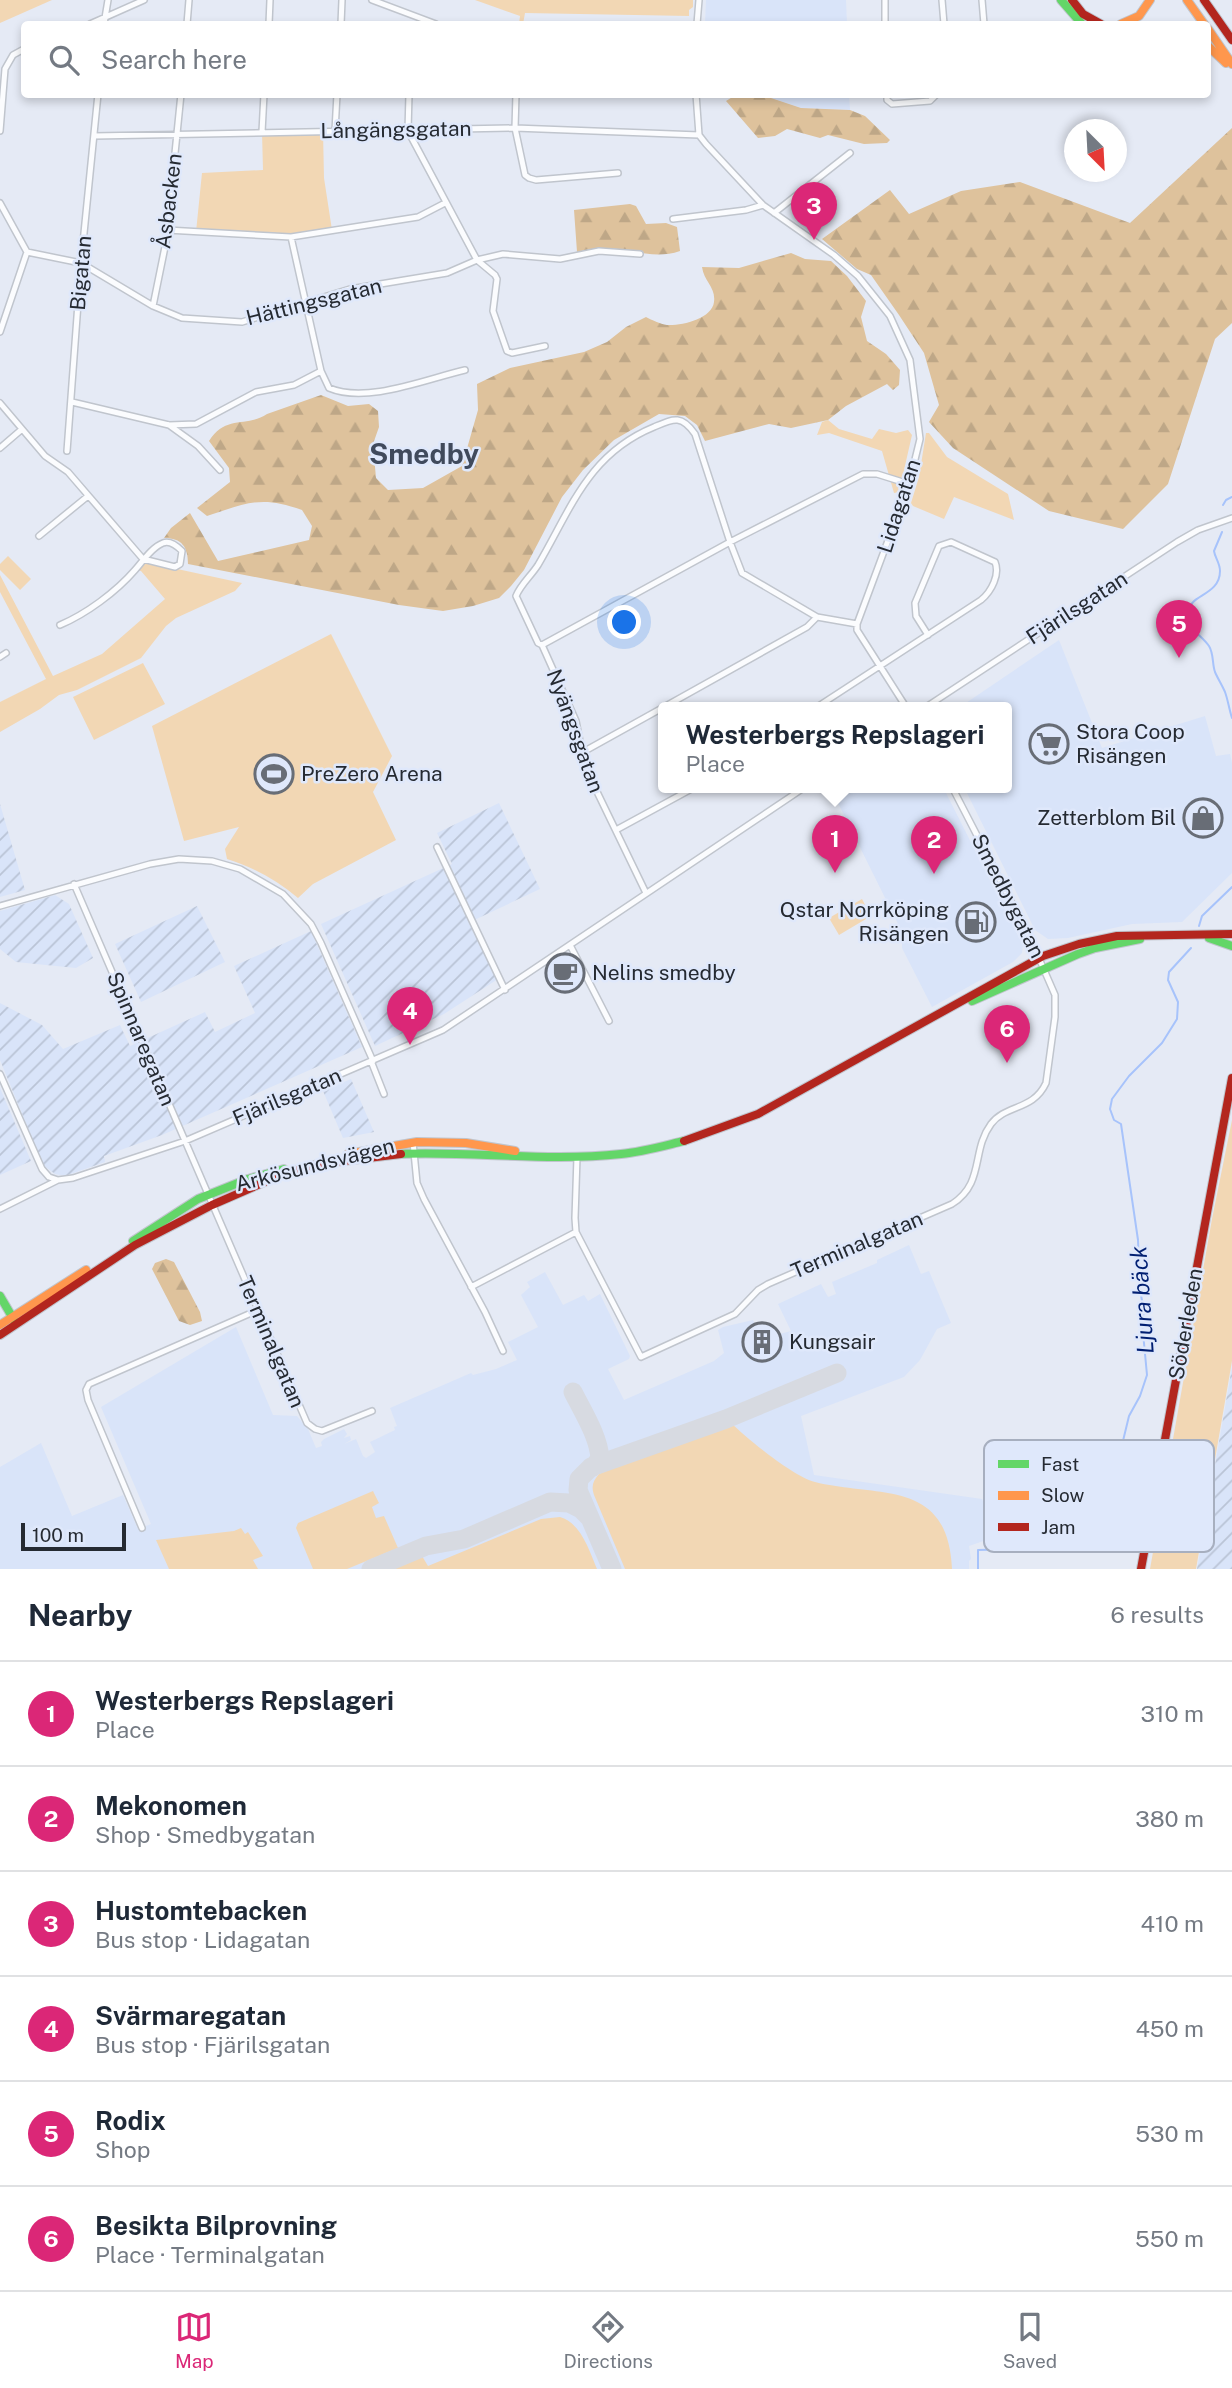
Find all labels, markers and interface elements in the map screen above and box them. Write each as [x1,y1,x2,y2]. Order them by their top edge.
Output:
search box [21,21,1211,98]
icon: search [45,41,83,79]
text: Search here [101,44,247,75]
street label: Långängsgatan [320,116,472,143]
north arrow [1064,119,1127,182]
street label: Åsbacken [149,152,187,250]
pin: 3 [791,182,837,240]
street label: Bigatan [65,235,96,311]
street label: Hättingsgatan [243,273,384,330]
district label: Smedby [369,437,479,470]
street label: Lidagatan [872,456,925,556]
street label: Fjärilsgatan [1021,566,1132,650]
pin: 5 [1156,600,1202,658]
your location [607,605,641,639]
street label: Nyängsgatan [542,666,609,796]
popup [658,702,1012,793]
text: Westerbergs Repslageri [685,719,985,750]
place label: Stora Coop Risängen [1076,719,1185,768]
supermarket icon: Stora Coop Risängen [1028,723,1070,765]
text: Place [685,750,745,777]
sports icon: PreZero Arena [253,753,295,795]
place label: PreZero Arena [301,761,443,786]
shop icon: Zetterblom Bil [1182,797,1224,839]
place label: Zetterblom Bil [1037,805,1176,830]
pin: 1 [812,815,858,873]
pin: 2 [911,816,957,874]
street label: Smedbygatan [966,830,1050,962]
place label: Qstar Norrköping Risängen [780,897,949,946]
fuel station icon: Qstar Norrköping Risängen [955,901,997,943]
cafe icon: Nelins smedby [544,952,586,994]
place label: Nelins smedby [592,960,736,985]
street label: Spinnaregatan [102,968,181,1110]
pin: 4 [387,987,433,1045]
pin: 6 [984,1005,1030,1063]
street label: Fjärilsgatan [229,1062,345,1131]
street label: Arkösundsvägen [233,1133,397,1196]
street label: Terminalgatan [787,1206,926,1284]
water label: Ljura bäck [1124,1245,1159,1355]
street label: Söderleden [1163,1266,1208,1382]
street label: Terminalgatan [232,1272,310,1411]
building icon: Kungsair [741,1321,783,1363]
place label: Kungsair [789,1329,876,1354]
legend [984,1440,1214,1552]
text: Fast [1041,1453,1079,1475]
text: Slow [1041,1484,1085,1506]
text: Jam [1041,1516,1075,1538]
scale bar [21,1520,126,1552]
text: 100 m [32,1524,84,1546]
text: Nearby [28,1597,132,1633]
text: 6 results [1111,1601,1204,1628]
text: Westerbergs Repslageri [95,1685,394,1716]
text: 1 [46,1700,56,1727]
text: 310 m [1141,1700,1204,1727]
text: Place [95,1716,155,1743]
text: Mekonomen [95,1790,247,1821]
text: 2 [44,1805,58,1832]
text: 380 m [1135,1805,1204,1832]
text: Shop · Smedbygatan [95,1821,315,1848]
text: Hustomtebacken [95,1895,307,1926]
text: 3 [43,1910,59,1937]
text: 410 m [1141,1910,1204,1937]
text: Bus stop · Lidagatan [95,1926,310,1953]
text: Svärmaregatan [95,2000,286,2031]
text: 4 [43,2015,59,2042]
text: 450 m [1135,2015,1204,2042]
text: Bus stop · Fjärilsgatan [95,2031,330,2058]
text: Rodix [95,2105,166,2136]
text: 5 [43,2120,59,2147]
text: 530 m [1135,2120,1204,2147]
text: Shop [95,2136,150,2163]
text: Besikta Bilprovning [95,2210,337,2241]
text: 6 [43,2225,59,2252]
text: 550 m [1135,2225,1204,2252]
text: Place · Terminalgatan [95,2241,325,2268]
tab: Map [175,2308,214,2372]
tab: Directions [564,2308,653,2372]
tab: Saved [1003,2308,1057,2372]

